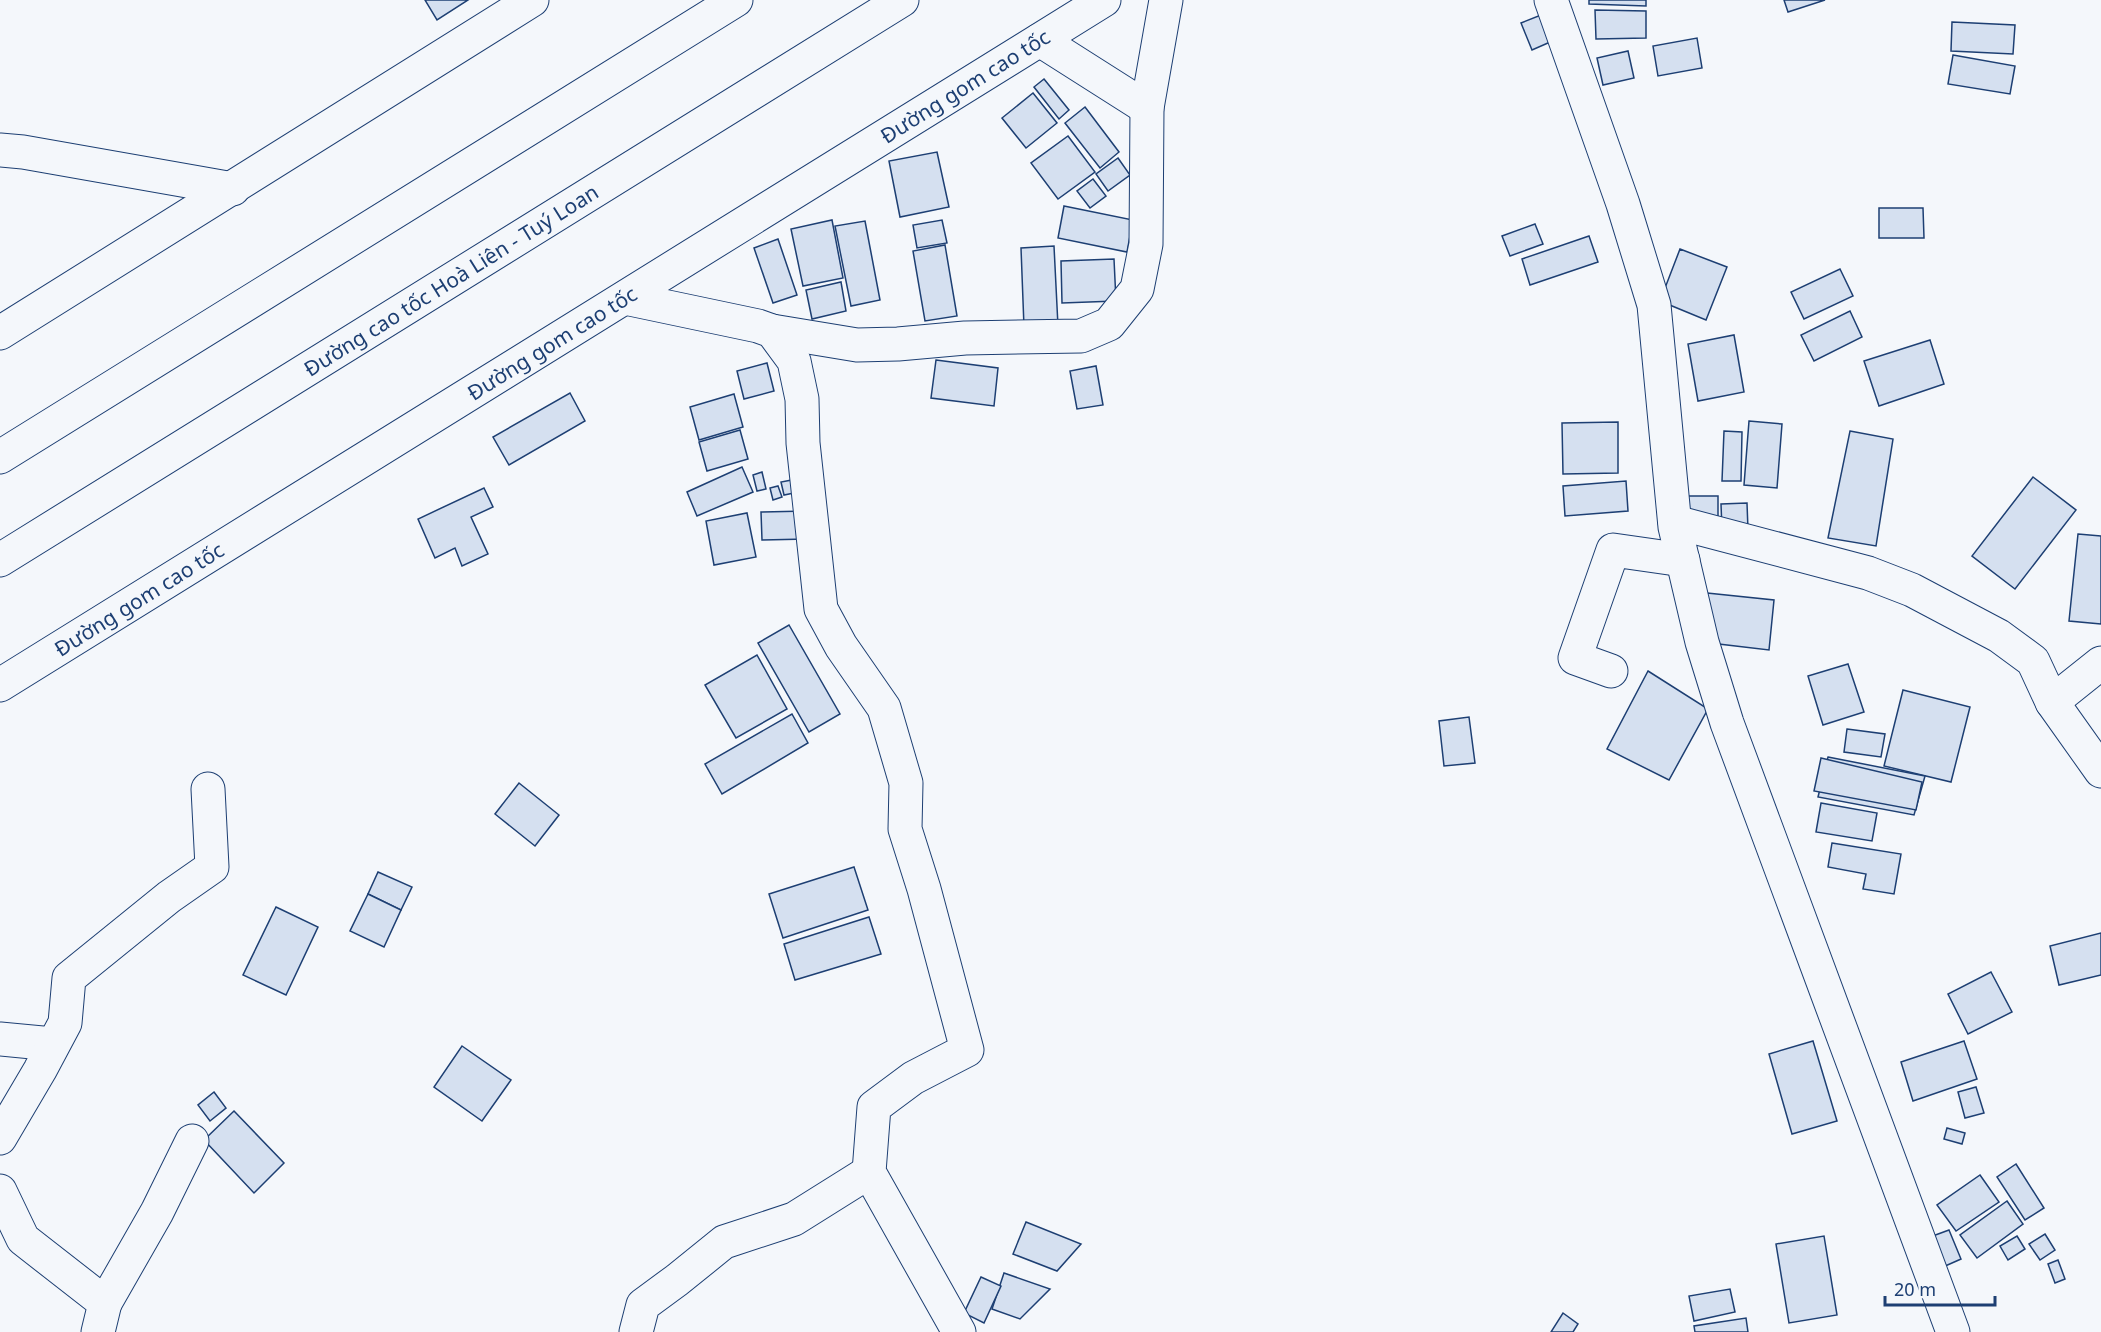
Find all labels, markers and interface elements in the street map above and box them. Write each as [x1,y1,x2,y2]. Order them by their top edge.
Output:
street label: Đường gom cao tốc [875,22,1055,150]
street label: Đường cao tốc Hoà Liên - Tuý Loan [298,177,604,383]
street label: Đường gom cao tốc [462,279,642,407]
street label: Đường gom cao tốc [49,535,229,663]
scale bar [1885,1269,1994,1307]
text: 20 m [1894,1277,1936,1301]

